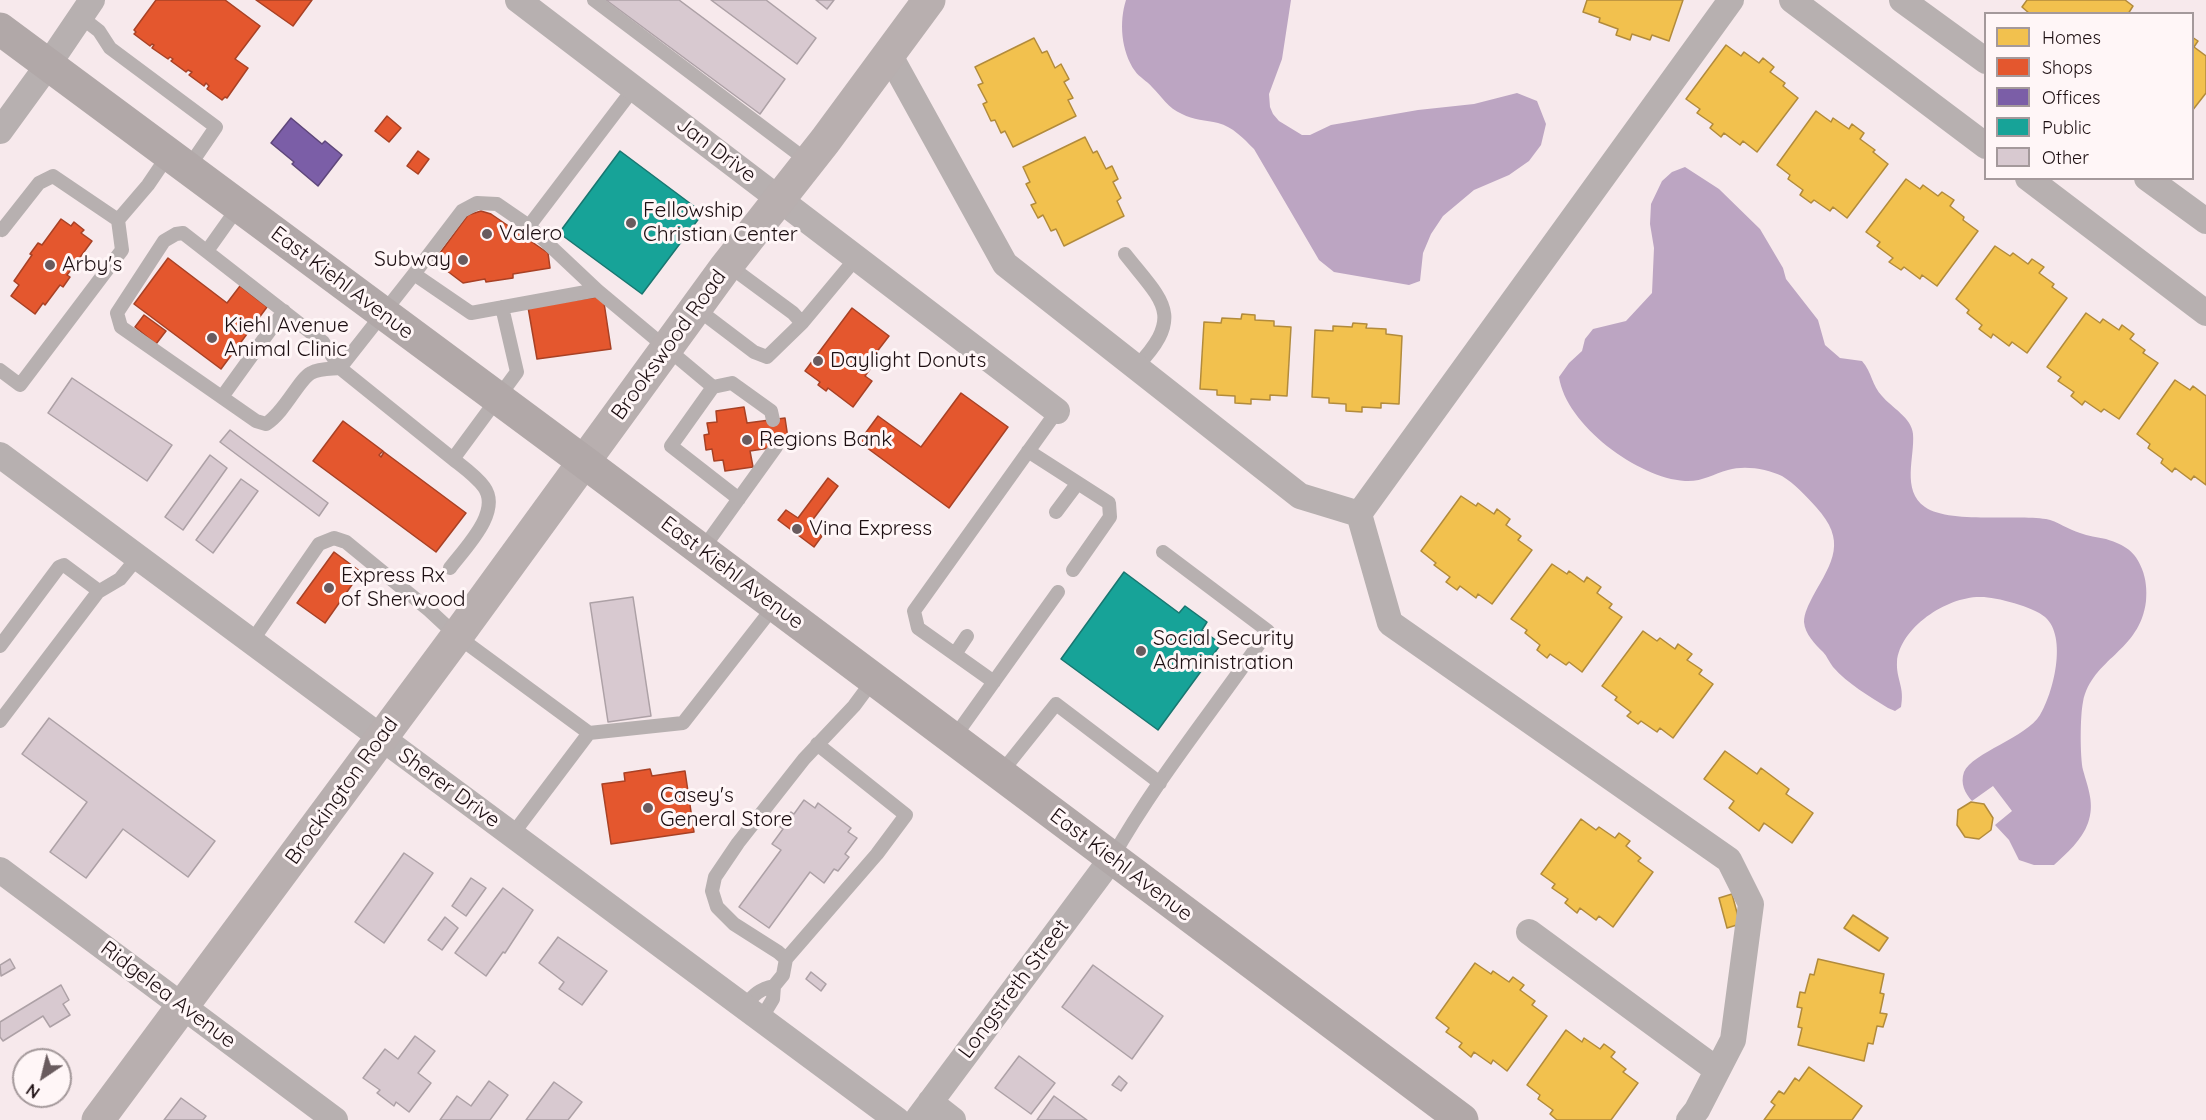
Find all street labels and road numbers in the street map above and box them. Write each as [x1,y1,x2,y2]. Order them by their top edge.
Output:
street label: Jan Drive [671,112,761,188]
street label: East Kiehl Avenue [266,221,418,345]
street label: Brookswood Road [606,265,732,425]
street label: East Kiehl Avenue [656,511,808,635]
street label: Brockington Road [280,713,404,869]
street label: Sherer Drive [393,743,505,833]
street label: East Kiehl Avenue [1045,803,1197,927]
street label: Longstreth Street [954,915,1074,1063]
street label: Ridgelea Avenue [95,936,241,1054]

